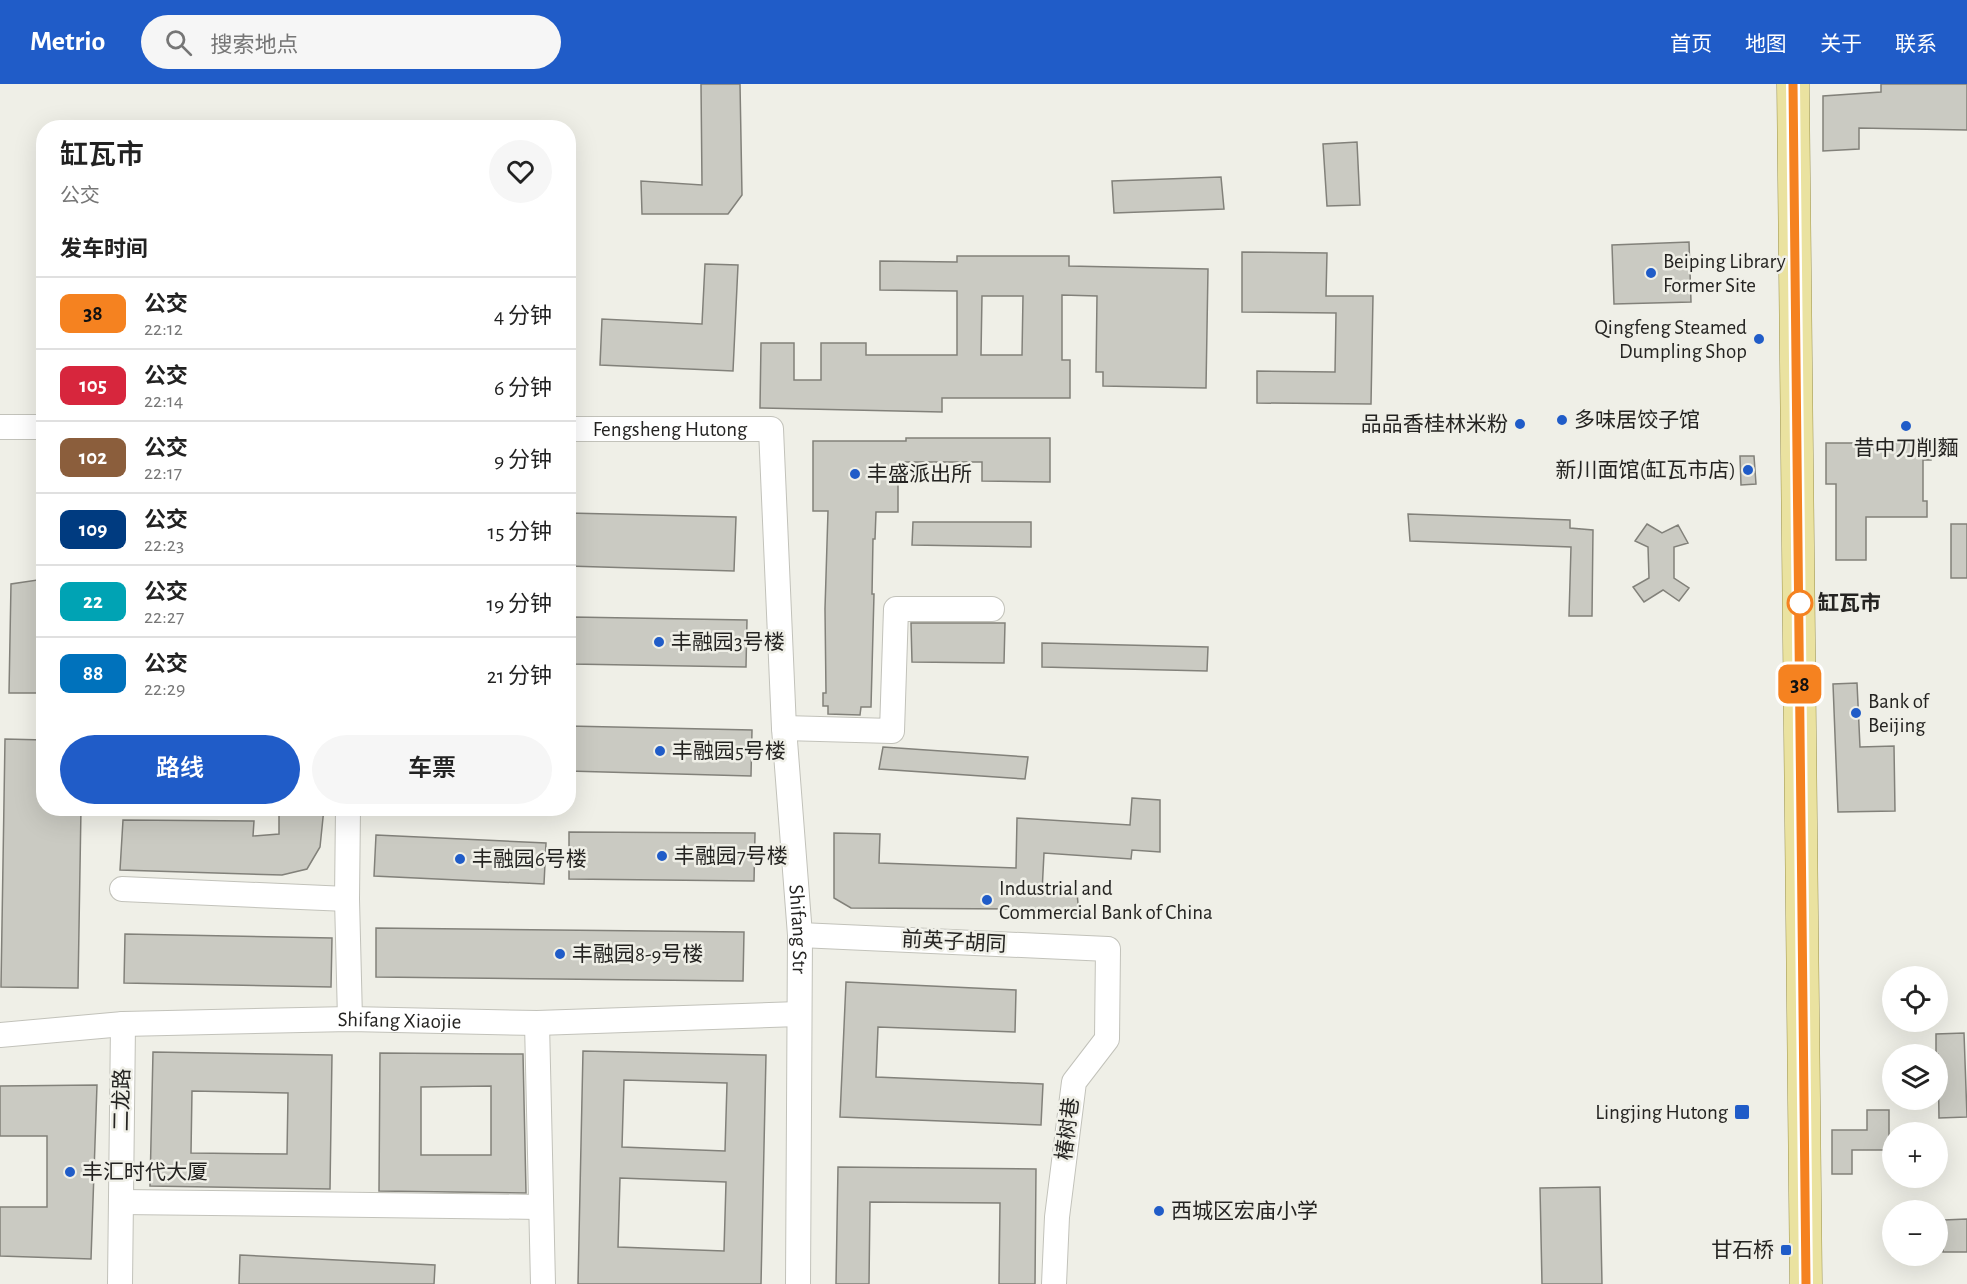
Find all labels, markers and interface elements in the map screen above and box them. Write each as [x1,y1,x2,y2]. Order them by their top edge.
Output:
search box [141,15,561,69]
icon: search [162,26,195,59]
text: Metrio [30,28,105,56]
text: 搜索地点 [210,34,298,56]
text: 首页 [1670,34,1712,55]
text: 地图 [1745,34,1787,55]
text: 关于 [1820,34,1862,55]
text: 联系 [1895,34,1937,55]
button: heart [489,140,552,203]
text: 缸瓦市 [60,142,144,170]
text: 公交 [60,186,100,206]
text: 发车时间 [60,238,148,260]
place label: Beiping Library Former Site [1663,251,1786,296]
marker: Beiping Library Former Site [1644,266,1658,280]
text: 公交 [144,293,188,315]
text: 38 [83,303,103,324]
text: 4 分钟 [494,305,552,327]
place label: Qingfeng Steamed Dumpling Shop [1594,317,1747,362]
text: 22:12 [144,319,183,339]
marker: Qingfeng Steamed Dumpling Shop [1752,332,1766,346]
text: 公交 [144,365,188,387]
text: 105 [79,375,107,396]
text: 6 分钟 [494,377,552,399]
text: 22:14 [144,391,183,411]
place label: 多味居饺子馆 [1574,409,1700,431]
place label: 品品香桂林米粉 [1361,413,1508,435]
marker: 多味居饺子馆 [1555,413,1569,427]
marker: 品品香桂林米粉 [1513,417,1527,431]
street label: Fengsheng Hutong [593,419,748,440]
marker: 昔中刀削麵 [1899,419,1913,433]
text: 公交 [144,437,188,459]
place label: 昔中刀削麵 [1854,437,1959,459]
text: 102 [79,447,107,468]
text: 9 分钟 [494,449,552,471]
place label: 新川面馆(缸瓦市店) [1556,459,1736,481]
text: 22:17 [144,463,182,483]
place label: 丰盛派出所 [867,463,972,485]
marker: 新川面馆(缸瓦市店) [1741,463,1755,477]
marker: 丰盛派出所 [848,467,862,481]
text: 公交 [144,509,188,531]
text: 109 [79,519,107,540]
text: 15 分钟 [488,521,552,543]
text: 22:23 [144,535,184,555]
text: 公交 [144,581,188,603]
marker: 缸瓦市 [1787,590,1813,616]
text: 22 [83,591,103,612]
place label: 缸瓦市 [1818,591,1881,614]
text: 19 分钟 [486,593,552,615]
text: 22:27 [144,607,184,627]
place label: 丰融园3号楼 [671,631,785,653]
marker: 丰融园3号楼 [652,635,666,649]
text: 公交 [144,653,188,675]
text: 88 [83,663,103,684]
line badge: 38 [1773,664,1827,704]
text: 21 分钟 [487,665,552,687]
text: 38 [1790,674,1810,695]
text: 22:29 [144,679,185,699]
place label: Bank of Beijing [1868,691,1931,736]
marker: Bank of Beijing [1849,706,1863,720]
button: 路线 [60,735,300,804]
button: 车票 [312,735,552,804]
place label: 丰融园5号楼 [672,740,786,762]
marker: 丰融园5号楼 [653,744,667,758]
place label: 丰融园7号楼 [674,845,788,867]
place label: 丰融园6号楼 [472,848,587,870]
marker: 丰融园7号楼 [655,849,669,863]
marker: 丰融园6号楼 [453,852,467,866]
place label: Industrial and Commercial Bank of China [999,878,1213,923]
street label: Shifang Str [786,884,811,974]
marker: Industrial and Commercial Bank of China [980,893,994,907]
street label: 前英子胡同 [901,928,1007,955]
place label: 丰融园8-9号楼 [572,943,703,965]
marker: 丰融园8-9号楼 [553,947,567,961]
map controls [1882,966,1948,1266]
button: locate [1882,966,1948,1032]
street label: Shifang Xiaojie [337,1008,462,1032]
button: layers [1882,1044,1948,1110]
street label: 二龙路 [110,1068,133,1132]
street label: 椿树巷 [1053,1096,1082,1162]
place label: Lingjing Hutong [1595,1102,1729,1123]
marker: Lingjing Hutong [1733,1103,1751,1121]
button: + [1882,1122,1948,1188]
place label: 丰汇时代大厦 [82,1161,208,1183]
marker: 丰汇时代大厦 [63,1165,77,1179]
place label: 西城区宏庙小学 [1171,1200,1318,1222]
button: − [1882,1200,1948,1266]
marker: 西城区宏庙小学 [1152,1204,1166,1218]
place label: 甘石桥 [1711,1239,1774,1261]
marker: 甘石桥 [1779,1243,1793,1257]

